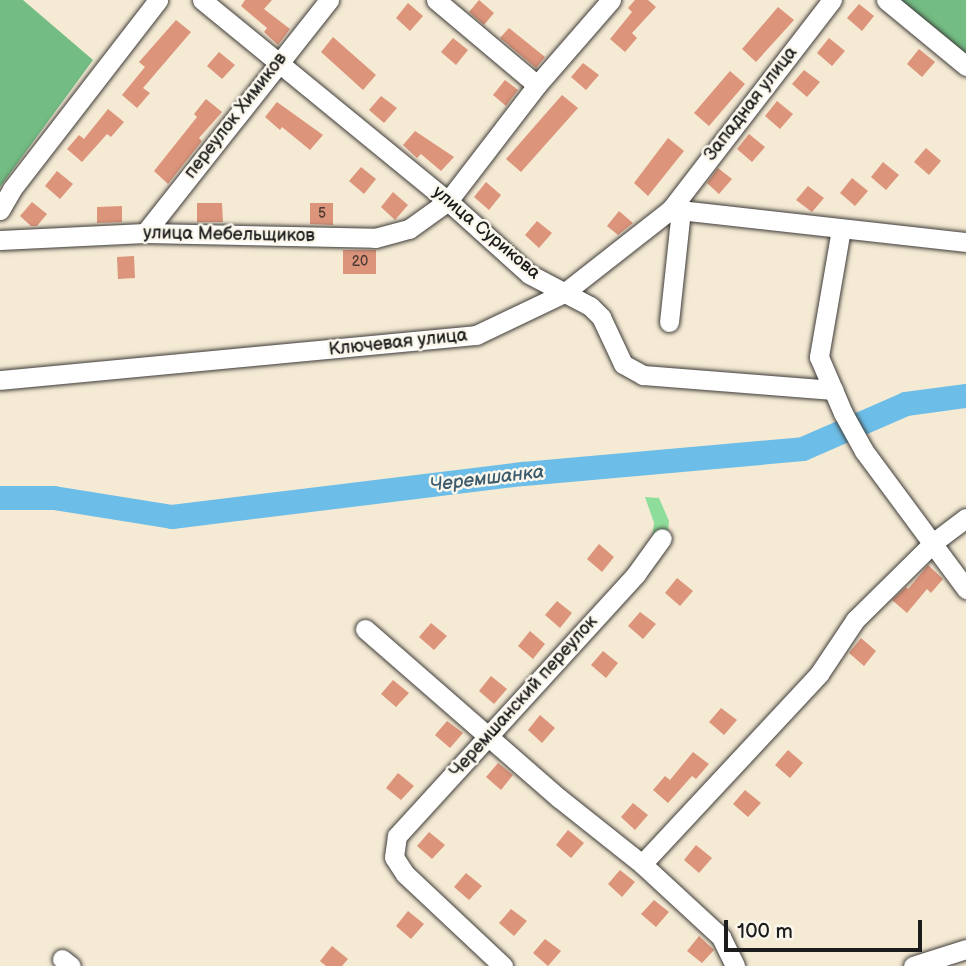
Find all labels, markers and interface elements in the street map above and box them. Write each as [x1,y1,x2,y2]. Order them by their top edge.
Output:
street label: Западная улица [700,43,802,165]
street label: переулок Химиков [180,49,292,183]
street label: улица Сурикова [428,182,544,284]
house number: 5 [318,206,326,222]
street label: улица Мебельщиков [143,223,315,247]
house number: 20 [352,254,368,270]
street label: Ключевая улица [328,325,468,361]
water label: Черемшанка [429,461,545,497]
street label: Черемшанский переулок [446,612,602,782]
scale bar [728,906,926,950]
text: 100 m [737,919,793,944]

